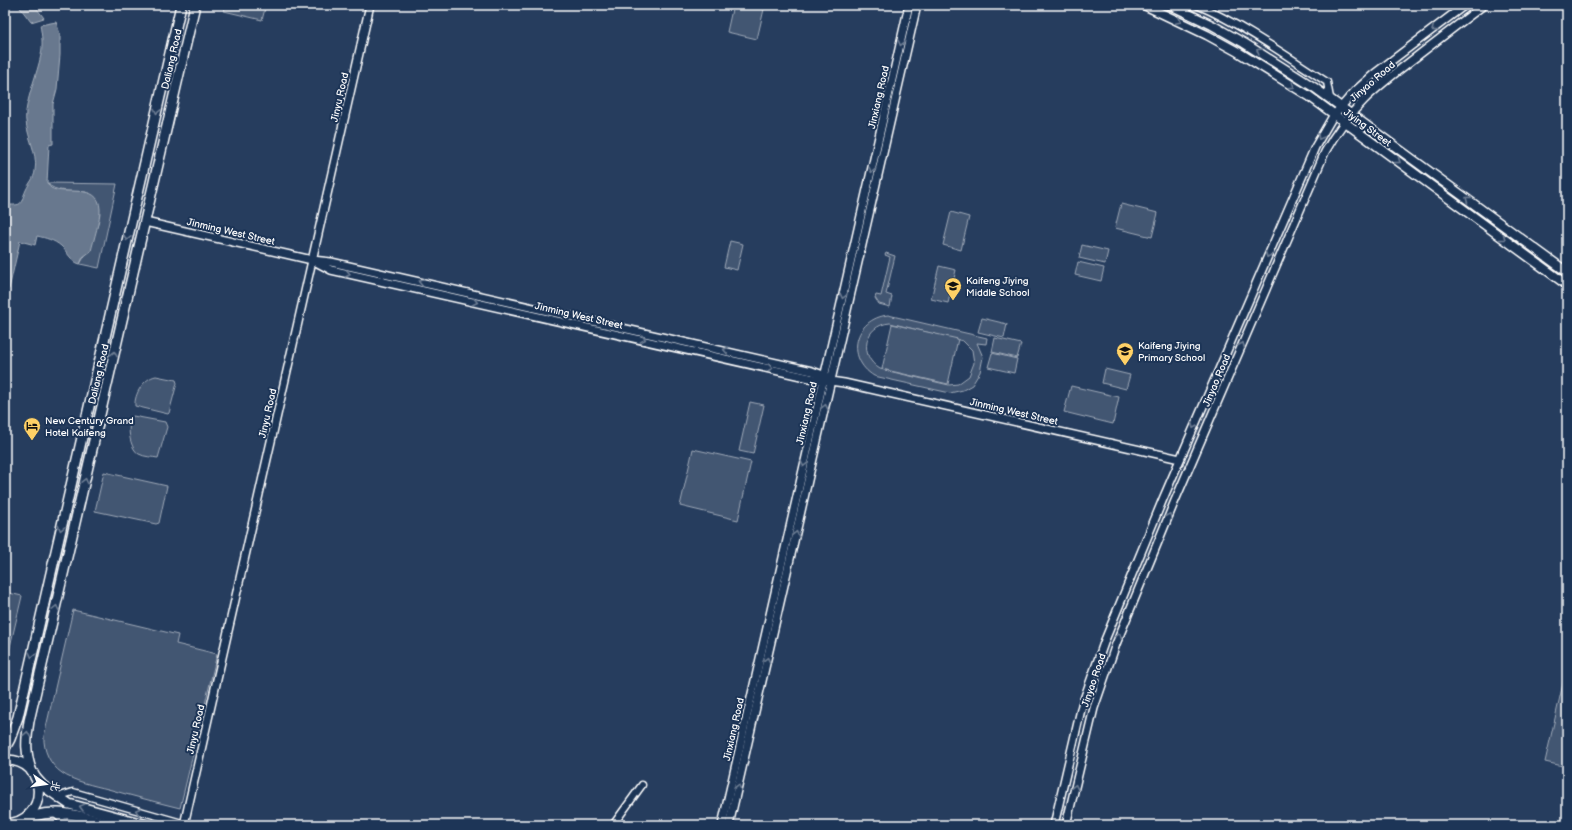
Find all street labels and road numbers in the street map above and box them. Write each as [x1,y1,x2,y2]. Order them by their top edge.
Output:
street label: Daliang Road [159,28,185,90]
street label: Jinyao Road [1348,59,1398,105]
street label: Jinxiang Road [866,64,892,130]
street label: Jinyu Road [328,71,352,123]
street label: Jiying Street [1341,107,1394,149]
street label: Jinming West Street [185,216,276,248]
street label: Jinming West Street [533,300,624,332]
street label: Daliang Road [86,343,112,405]
street label: Jinyao Road [1200,352,1233,408]
street label: Jinxiang Road [794,380,820,446]
street label: Jinyu Road [256,387,280,439]
street label: Jinming West Street [968,396,1059,428]
street label: Jinyao Road [1079,652,1109,709]
street label: Jinxiang Road [721,696,747,762]
street label: Jinyu Road [184,703,208,755]

